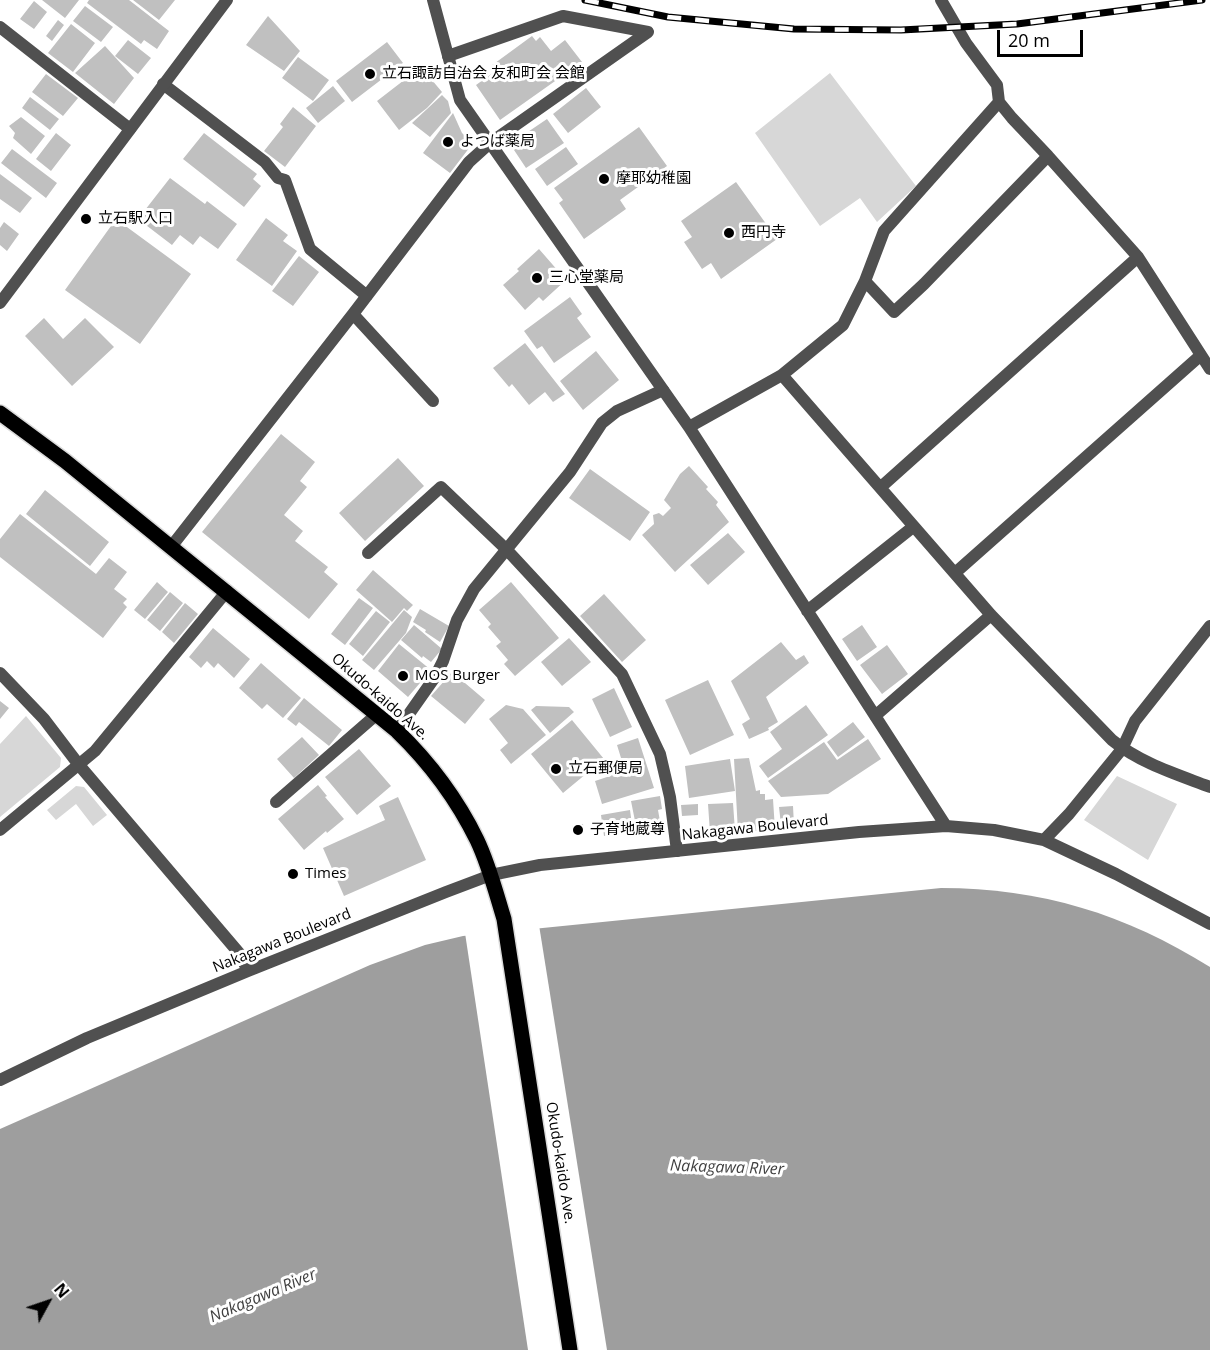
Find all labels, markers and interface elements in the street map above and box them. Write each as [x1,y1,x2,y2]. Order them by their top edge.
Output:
scale bar [1000,18,1086,56]
text: 20 m [1008,28,1050,52]
place label: 立石諏訪自治会 友和町会 会館 [382,65,585,83]
marker: 立石諏訪自治会 友和町会 会館 [363,67,377,81]
place label: よつば薬局 [460,133,535,151]
marker: よつば薬局 [441,135,455,149]
place label: 摩耶幼稚園 [616,170,691,188]
marker: 摩耶幼稚園 [597,172,611,186]
place label: 立石駅入口 [98,210,173,228]
marker: 立石駅入口 [79,212,93,226]
place label: 西円寺 [741,224,786,242]
marker: 西円寺 [722,226,736,240]
place label: 三心堂薬局 [549,269,624,287]
marker: 三心堂薬局 [530,271,544,285]
street label: Okudo-kaido Ave. [328,650,432,744]
place label: MOS Burger [415,667,500,685]
marker: MOS Burger [396,669,410,683]
place label: 立石郵便局 [568,760,643,778]
marker: 立石郵便局 [549,762,563,776]
street label: Nakagawa Boulevard [681,811,829,845]
place label: 子育地蔵尊 [590,821,665,839]
marker: 子育地蔵尊 [571,823,585,837]
place label: Times [305,865,347,883]
marker: Times [286,867,300,881]
street label: Nakagawa Boulevard [210,905,354,977]
street label: Okudo-kaido Ave. [541,1101,579,1225]
water label: Nakagawa River [670,1156,784,1180]
water label: Nakagawa River [207,1265,319,1327]
north arrow [18,1272,78,1332]
text: N [49,1278,74,1302]

